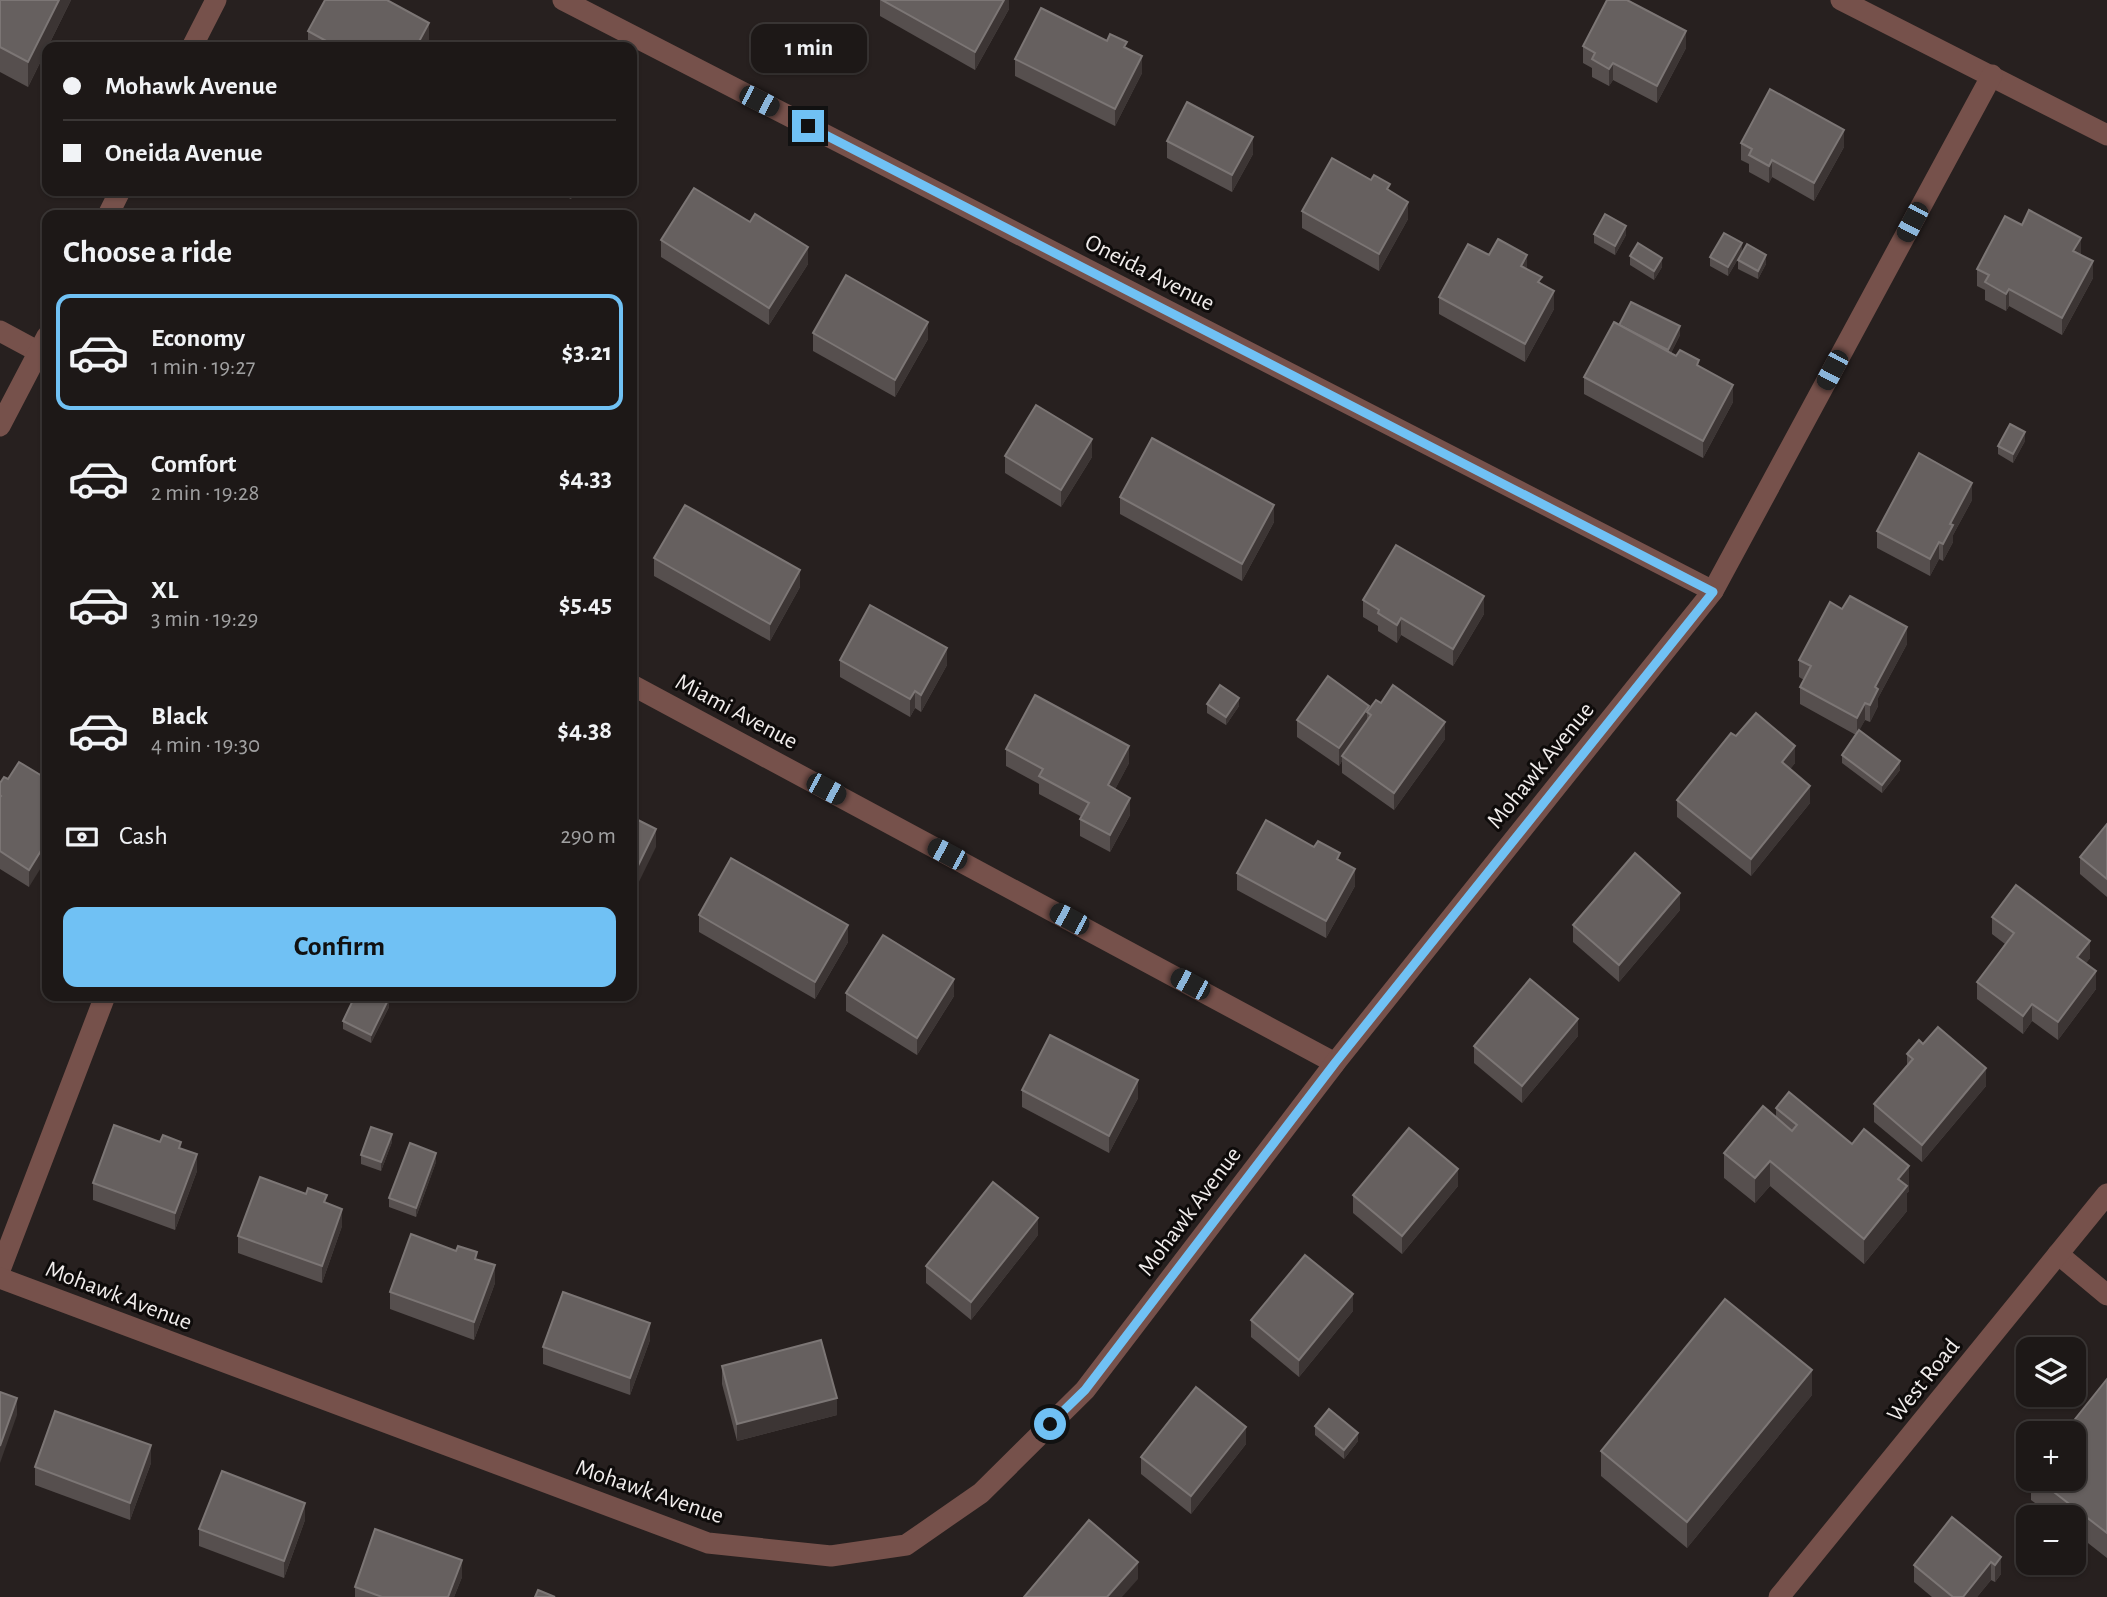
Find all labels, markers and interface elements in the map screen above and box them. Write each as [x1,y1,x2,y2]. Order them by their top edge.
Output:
callout: 1 min [750,24,866,74]
text: 1 min [785,37,833,60]
text: Mohawk Avenue [105,73,277,99]
car [736,82,783,120]
route end [792,110,824,142]
text: Oneida Avenue [105,140,263,166]
car [1893,199,1932,245]
street label: Oneida Avenue [1081,230,1218,316]
text: Choose a ride [63,236,232,268]
icon: car [67,321,130,384]
text: Economy [151,325,245,351]
text: $3.21 [562,339,612,365]
car [1813,347,1852,393]
text: 1 min · 19:27 [151,356,255,379]
icon: car [67,447,130,510]
text: Comfort [151,451,236,477]
text: $4.33 [559,465,612,491]
text: 2 min · 19:28 [151,482,259,505]
icon: car [67,573,130,636]
text: XL [151,577,178,603]
text: $5.45 [559,591,612,617]
text: 3 min · 19:29 [151,608,258,631]
street label: Miami Avenue [672,670,802,754]
street label: Mohawk Avenue [1483,698,1599,833]
icon: car [67,699,130,762]
text: Black [151,703,208,729]
text: $4.38 [557,717,612,743]
text: 4 min · 19:30 [151,734,260,757]
car [803,770,850,808]
icon: cash [63,818,101,856]
text: Cash [119,823,168,849]
text: 290 m [560,825,616,848]
car [924,835,971,873]
car [1046,900,1093,938]
button: Confirm [63,907,616,987]
car [1167,965,1214,1003]
street label: Mohawk Avenue [1134,1143,1246,1281]
street label: Mohawk Avenue [42,1257,195,1335]
street label: West Road [1883,1334,1964,1427]
map controls [2016,1337,2086,1575]
button: layers [2016,1337,2086,1407]
route start [1034,1408,1066,1440]
button: + [2016,1421,2086,1491]
street label: Mohawk Avenue [573,1455,727,1528]
button: − [2016,1505,2086,1575]

